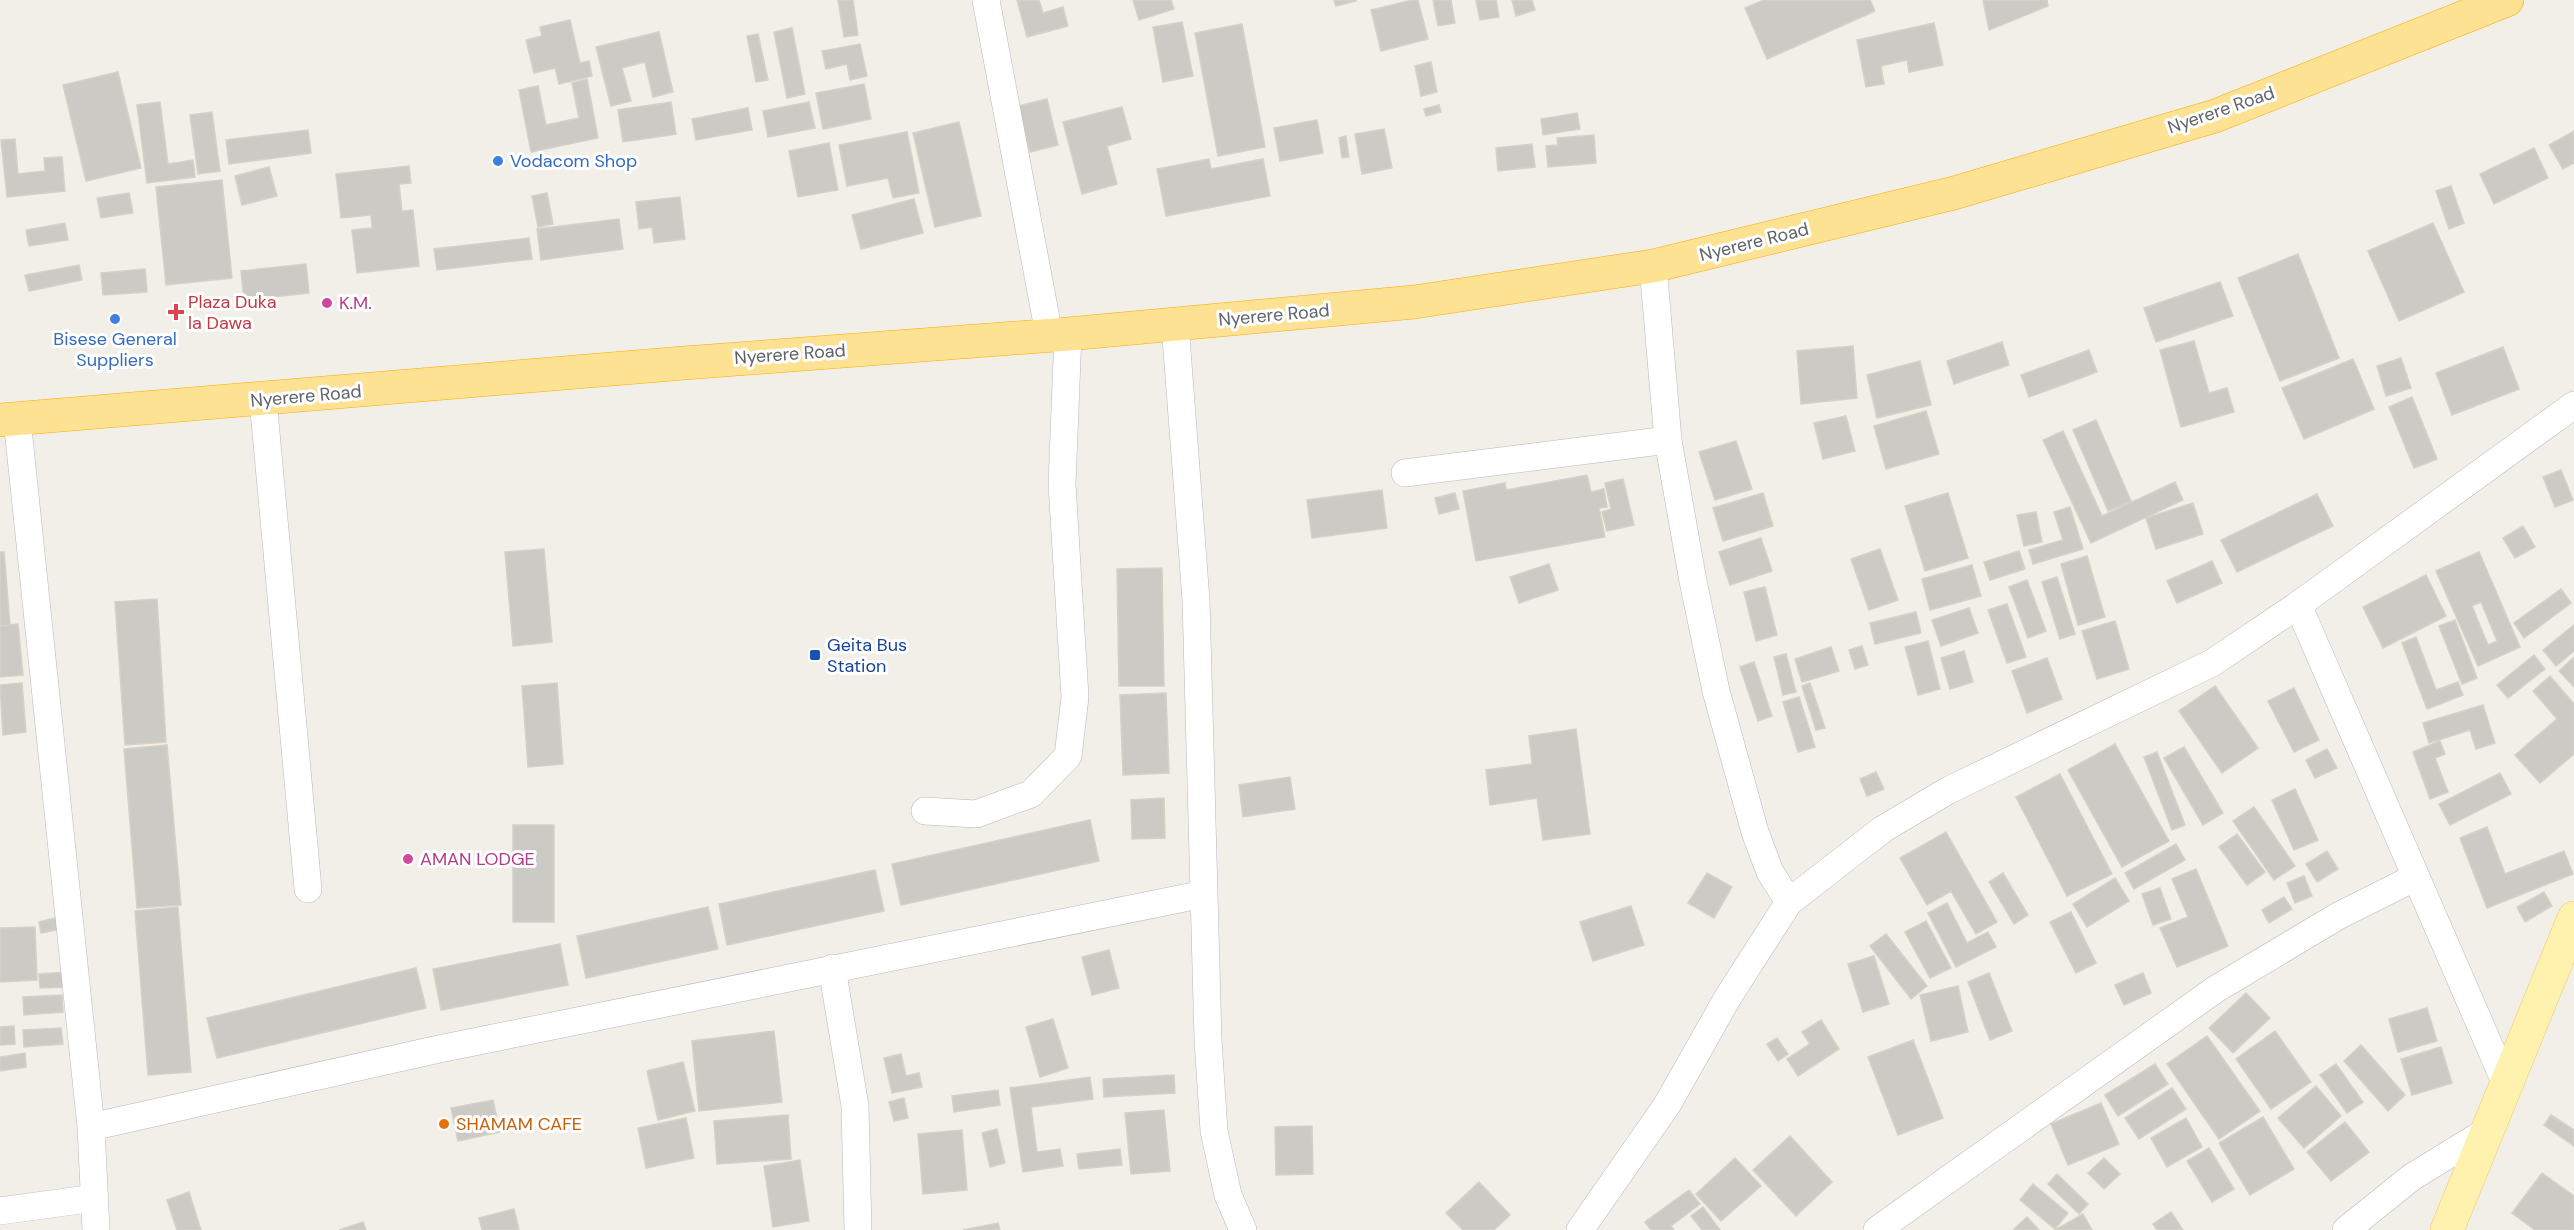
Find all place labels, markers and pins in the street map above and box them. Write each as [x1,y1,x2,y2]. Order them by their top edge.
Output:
place label: Vodacom Shop [510,149,637,173]
marker: Vodacom Shop [491,154,505,168]
place label: Plaza Duka la Dawa [188,290,277,335]
place label: K.M. [339,291,372,315]
marker: K.M. [320,296,334,310]
marker: Plaza Duka la Dawa [169,305,183,319]
marker: Bisese General Suppliers [108,312,122,326]
place label: Bisese General Suppliers [53,327,177,372]
place label: Geita Bus Station [827,633,907,678]
marker: Geita Bus Station [808,648,822,662]
place label: AMAN LODGE [420,847,535,871]
marker: AMAN LODGE [401,852,415,866]
place label: SHAMAM CAFE [456,1112,582,1136]
marker: SHAMAM CAFE [437,1117,451,1131]

